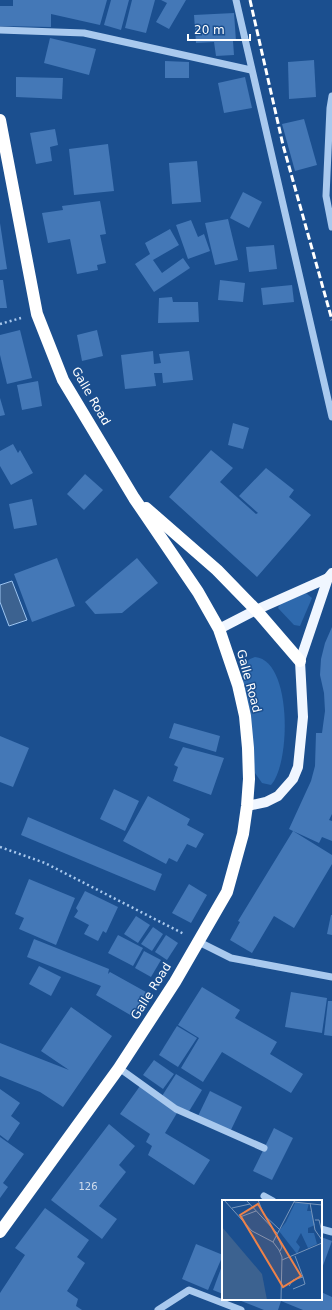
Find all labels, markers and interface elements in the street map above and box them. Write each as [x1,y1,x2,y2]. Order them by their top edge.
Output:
scale bar [188,16,250,42]
text: 20 m [194,23,225,37]
street label: Galle Road [69,365,113,427]
street label: Galle Road [234,648,264,714]
street label: Galle Road [128,960,174,1022]
house number: 126 [78,1181,98,1192]
inset map [222,1200,322,1300]

